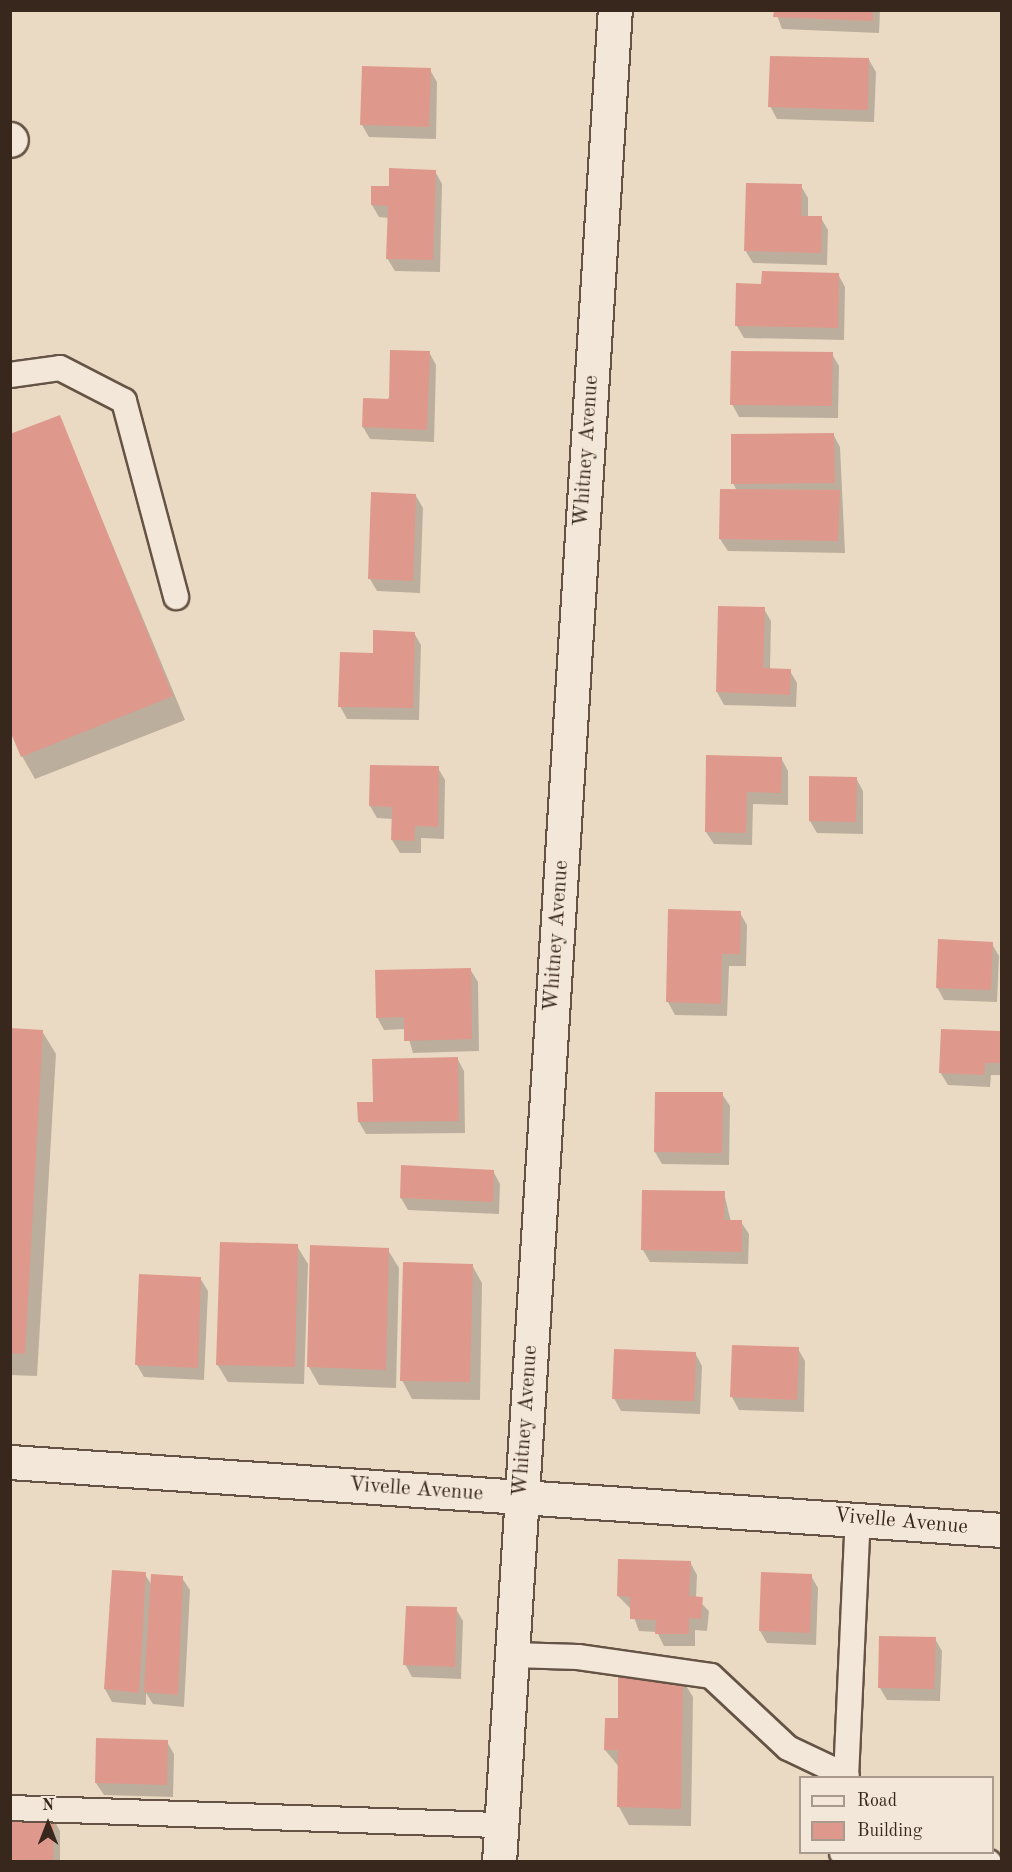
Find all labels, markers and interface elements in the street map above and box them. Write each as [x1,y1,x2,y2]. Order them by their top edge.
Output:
street label: Whitney Avenue [569,375,605,527]
street label: Whitney Avenue [539,860,575,1012]
street label: Whitney Avenue [508,1345,544,1497]
street label: Vivelle Avenue [348,1473,484,1507]
street label: Vivelle Avenue [833,1504,969,1540]
legend [799,1776,994,1854]
text: Road [857,1792,897,1810]
north arrow [18,1794,78,1854]
text: N [42,1798,54,1814]
text: Building [857,1822,922,1840]

